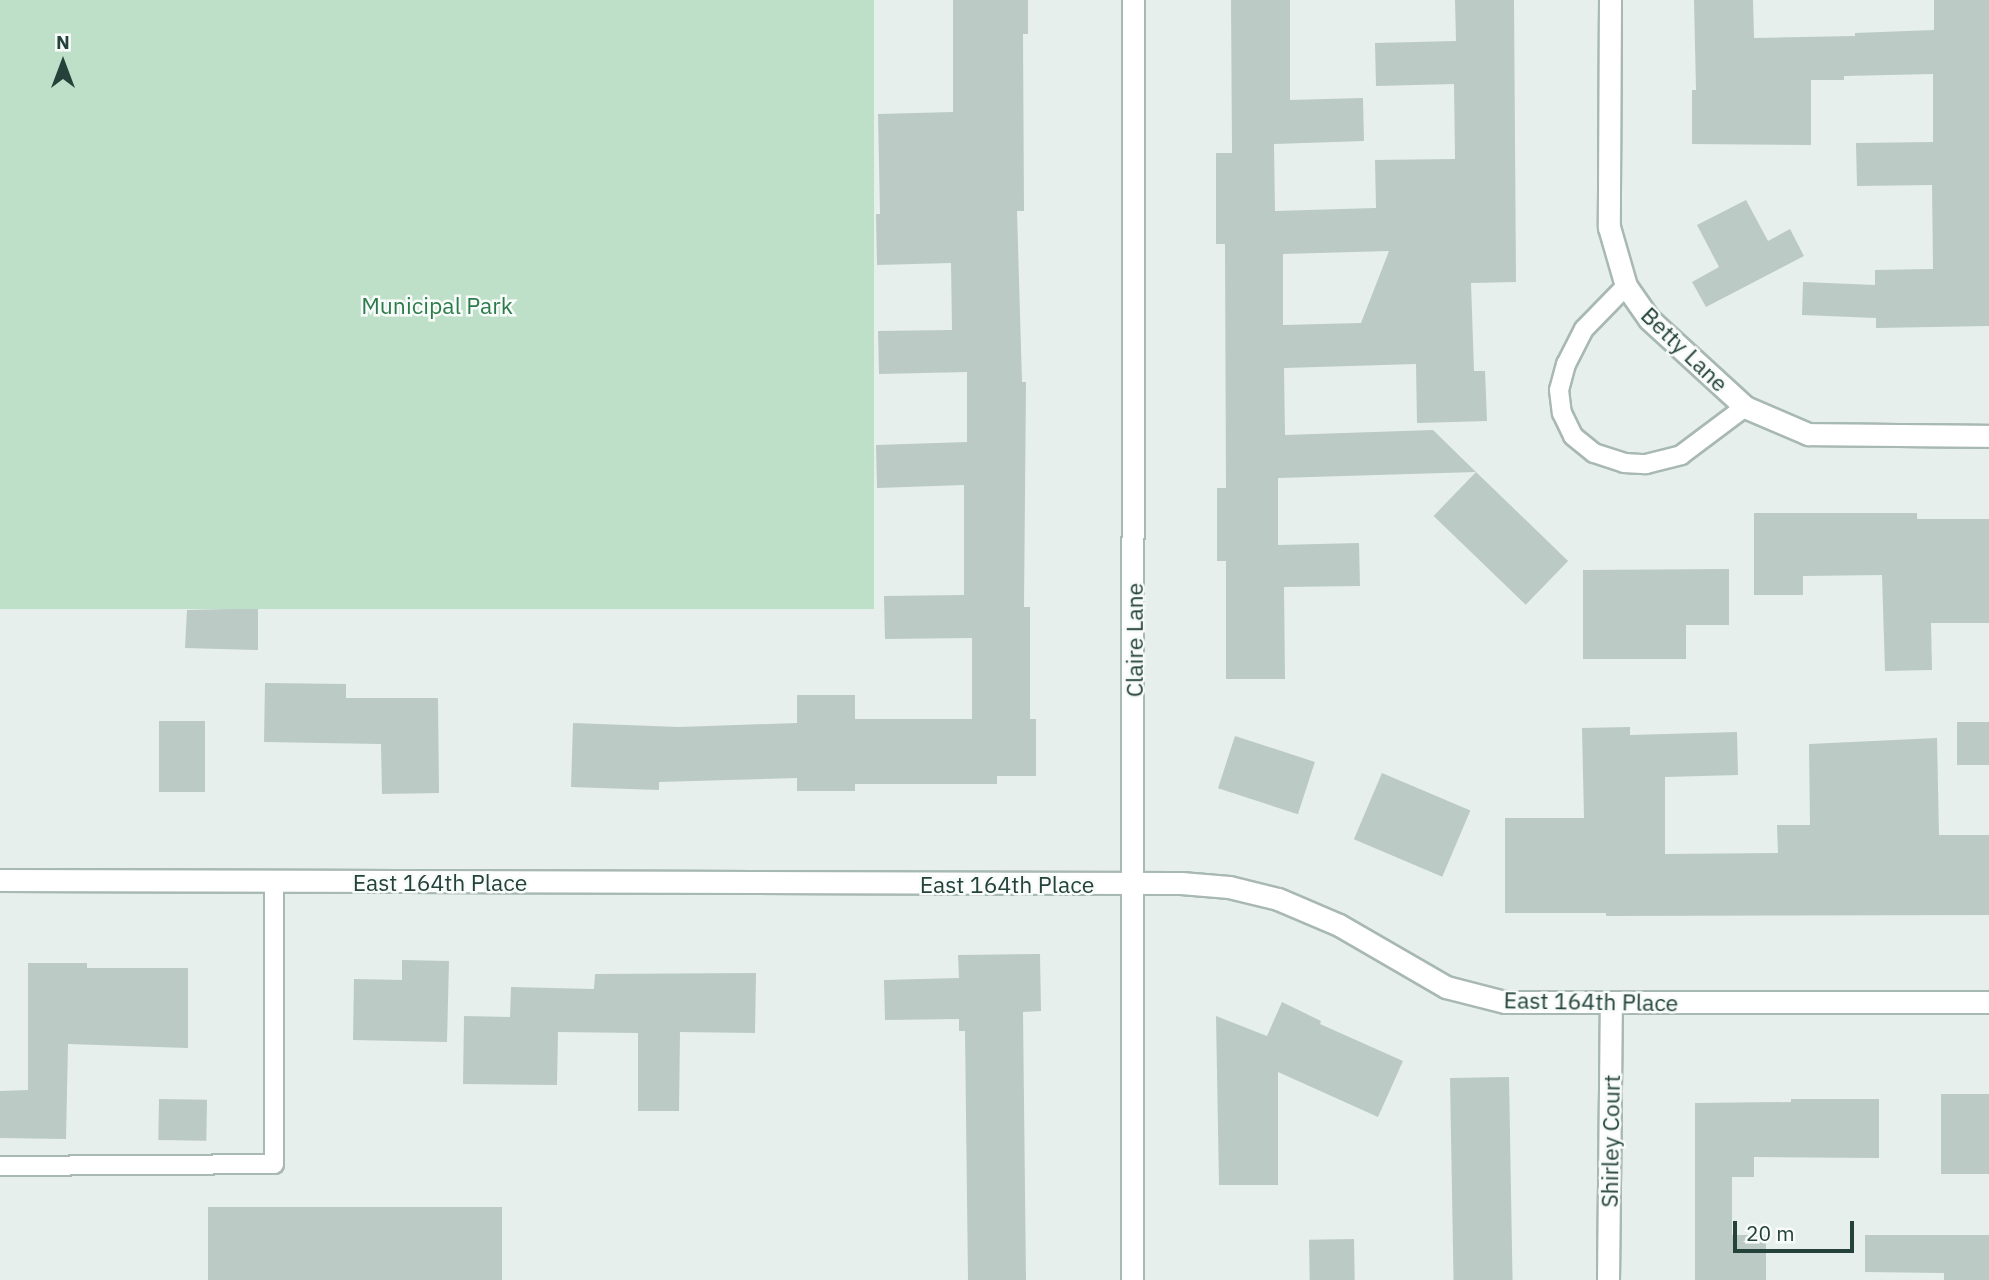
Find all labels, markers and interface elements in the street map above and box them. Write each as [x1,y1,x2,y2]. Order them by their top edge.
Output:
north arrow [28,28,98,98]
text: N [56,30,70,54]
park label: Municipal Park [361,291,513,319]
street label: Betty Lane [1636,301,1734,397]
street label: Claire Lane [1120,583,1148,697]
street label: East 164th Place [353,868,527,896]
street label: East 164th Place [920,870,1094,898]
street label: East 164th Place [1503,986,1679,1016]
street label: Shirley Court [1595,1074,1625,1208]
scale bar [1737,1206,1858,1250]
text: 20 m [1746,1219,1795,1247]

